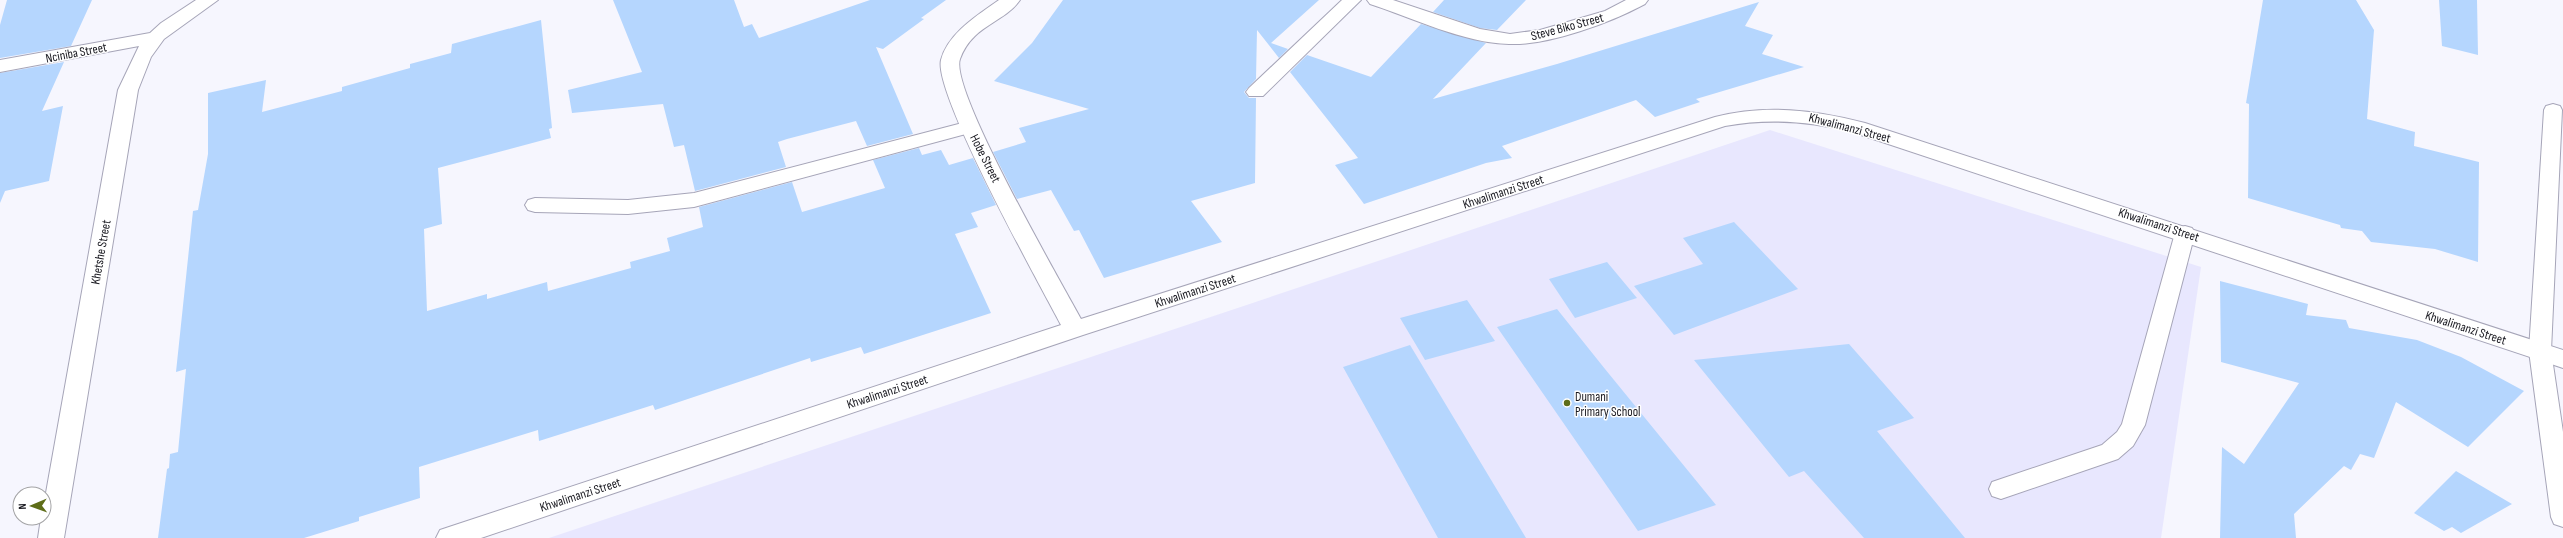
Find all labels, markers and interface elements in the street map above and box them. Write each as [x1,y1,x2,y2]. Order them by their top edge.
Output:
street label: Steve Biko Street [1529,10,1605,44]
street label: Nciniba Street [44,39,108,67]
street label: Khwalimanzi Street [1807,109,1893,147]
street label: Hobe Street [966,132,1004,185]
street label: Khwalimanzi Street [1461,171,1546,213]
street label: Khwalimanzi Street [2116,204,2201,246]
street label: Khetshe Street [87,219,115,286]
street label: Khwalimanzi Street [1153,270,1238,312]
street label: Khwalimanzi Street [2423,307,2508,349]
street label: Khwalimanzi Street [845,371,930,413]
place label: Dumani Primary School [1575,389,1640,420]
marker: Dumani Primary School [1562,398,1572,408]
street label: Khwalimanzi Street [538,474,623,516]
north arrow [12,486,52,526]
text: N [16,503,29,509]

